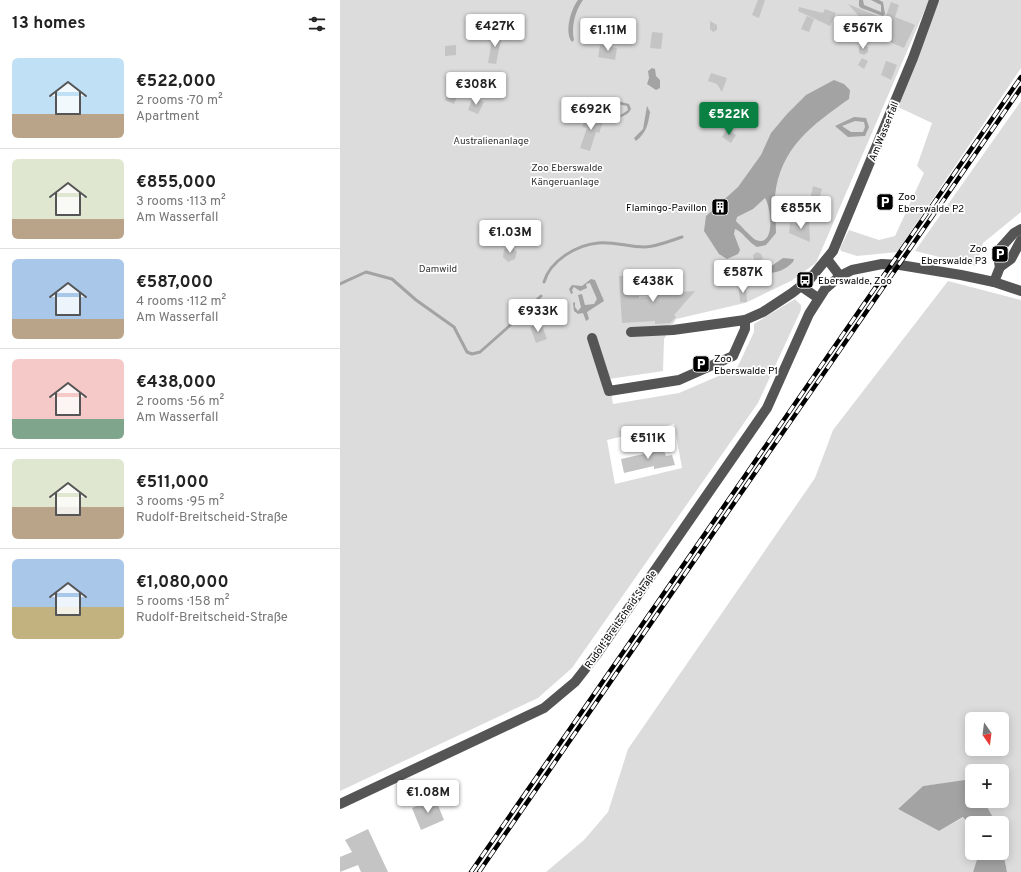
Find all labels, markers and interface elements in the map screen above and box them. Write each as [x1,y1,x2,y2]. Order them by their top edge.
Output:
text: 13 homes [12,13,86,35]
icon: filters [306,13,328,35]
pin: €427K [467,14,523,48]
pin: €567K [835,16,891,50]
pin: €1.11M [575,18,641,52]
text: €427K [475,19,515,35]
text: €567K [843,21,883,37]
text: €1.11M [589,23,627,39]
text: €522,000 [136,71,216,93]
pin: €308K [448,72,504,106]
icon: home [44,74,92,122]
text: €308K [455,77,497,93]
text: 2 rooms · 70 m² [136,93,223,109]
pin: €692K [563,97,619,131]
street label: Am Wasserfall [866,100,902,163]
text: €692K [570,102,612,118]
pin: €522K [701,102,757,136]
text: €522K [708,107,750,123]
text: Apartment [136,109,199,125]
park label: Australienanlage [453,135,529,148]
park label: Zoo Eberswalde [531,162,603,175]
text: €855,000 [136,172,216,194]
icon: home [44,175,92,223]
park label: Kängeruanlage [531,176,599,189]
place label: Zoo Eberswalde P2 [898,191,964,216]
parking icon: Zoo Eberswalde P2 [875,192,895,212]
text: 3 rooms · 113 m² [136,194,226,210]
pin: €855K [773,196,829,230]
building icon: Flamingo-Pavillon [710,197,730,217]
text: €855K [780,201,822,217]
place label: Flamingo-Pavillon [626,202,707,215]
text: Am Wasserfall [136,210,218,226]
pin: €1.03M [477,220,543,254]
text: €1.03M [488,225,532,241]
place label: Zoo Eberswalde P3 [921,243,987,268]
parking icon: Zoo Eberswalde P3 [990,244,1010,264]
pin: €587K [715,260,771,294]
park label: Damwild [419,263,457,276]
text: €587K [723,265,763,281]
pin: €438K [625,269,681,303]
bus stop icon: Eberswalde, Zoo [795,270,815,290]
text: €587,000 [136,272,213,294]
text: €438K [632,274,674,290]
icon: home [44,275,92,323]
place label: Eberswalde, Zoo [818,275,892,288]
text: 4 rooms · 112 m² [136,294,226,310]
pin: €933K [510,299,566,333]
text: €933K [518,304,558,320]
text: Am Wasserfall [136,310,218,326]
place label: Zoo Eberswalde P1 [714,353,778,378]
parking icon: Zoo Eberswalde P1 [691,354,711,374]
text: €438,000 [136,372,216,394]
icon: home [44,375,92,423]
text: 2 rooms · 56 m² [136,394,224,410]
text: Am Wasserfall [136,410,218,426]
pin: €511K [620,426,676,460]
text: €511K [630,431,666,447]
text: €511,000 [136,472,209,494]
icon: home [44,475,92,523]
text: 3 rooms · 95 m² [136,494,224,510]
text: Rudolf-Breitscheid-Straße [136,510,288,526]
street label: Rudolf-Breitscheid-Straße [582,568,660,671]
text: €1,080,000 [136,572,229,594]
icon: home [44,575,92,623]
text: 5 rooms · 158 m² [136,594,229,610]
text: Rudolf-Breitscheid-Straße [136,610,288,626]
north arrow [965,712,1009,756]
map controls [965,712,1009,860]
button: + [965,764,1009,808]
pin: €1.08M [395,780,461,814]
text: €1.08M [406,785,450,801]
button: − [965,816,1009,860]

